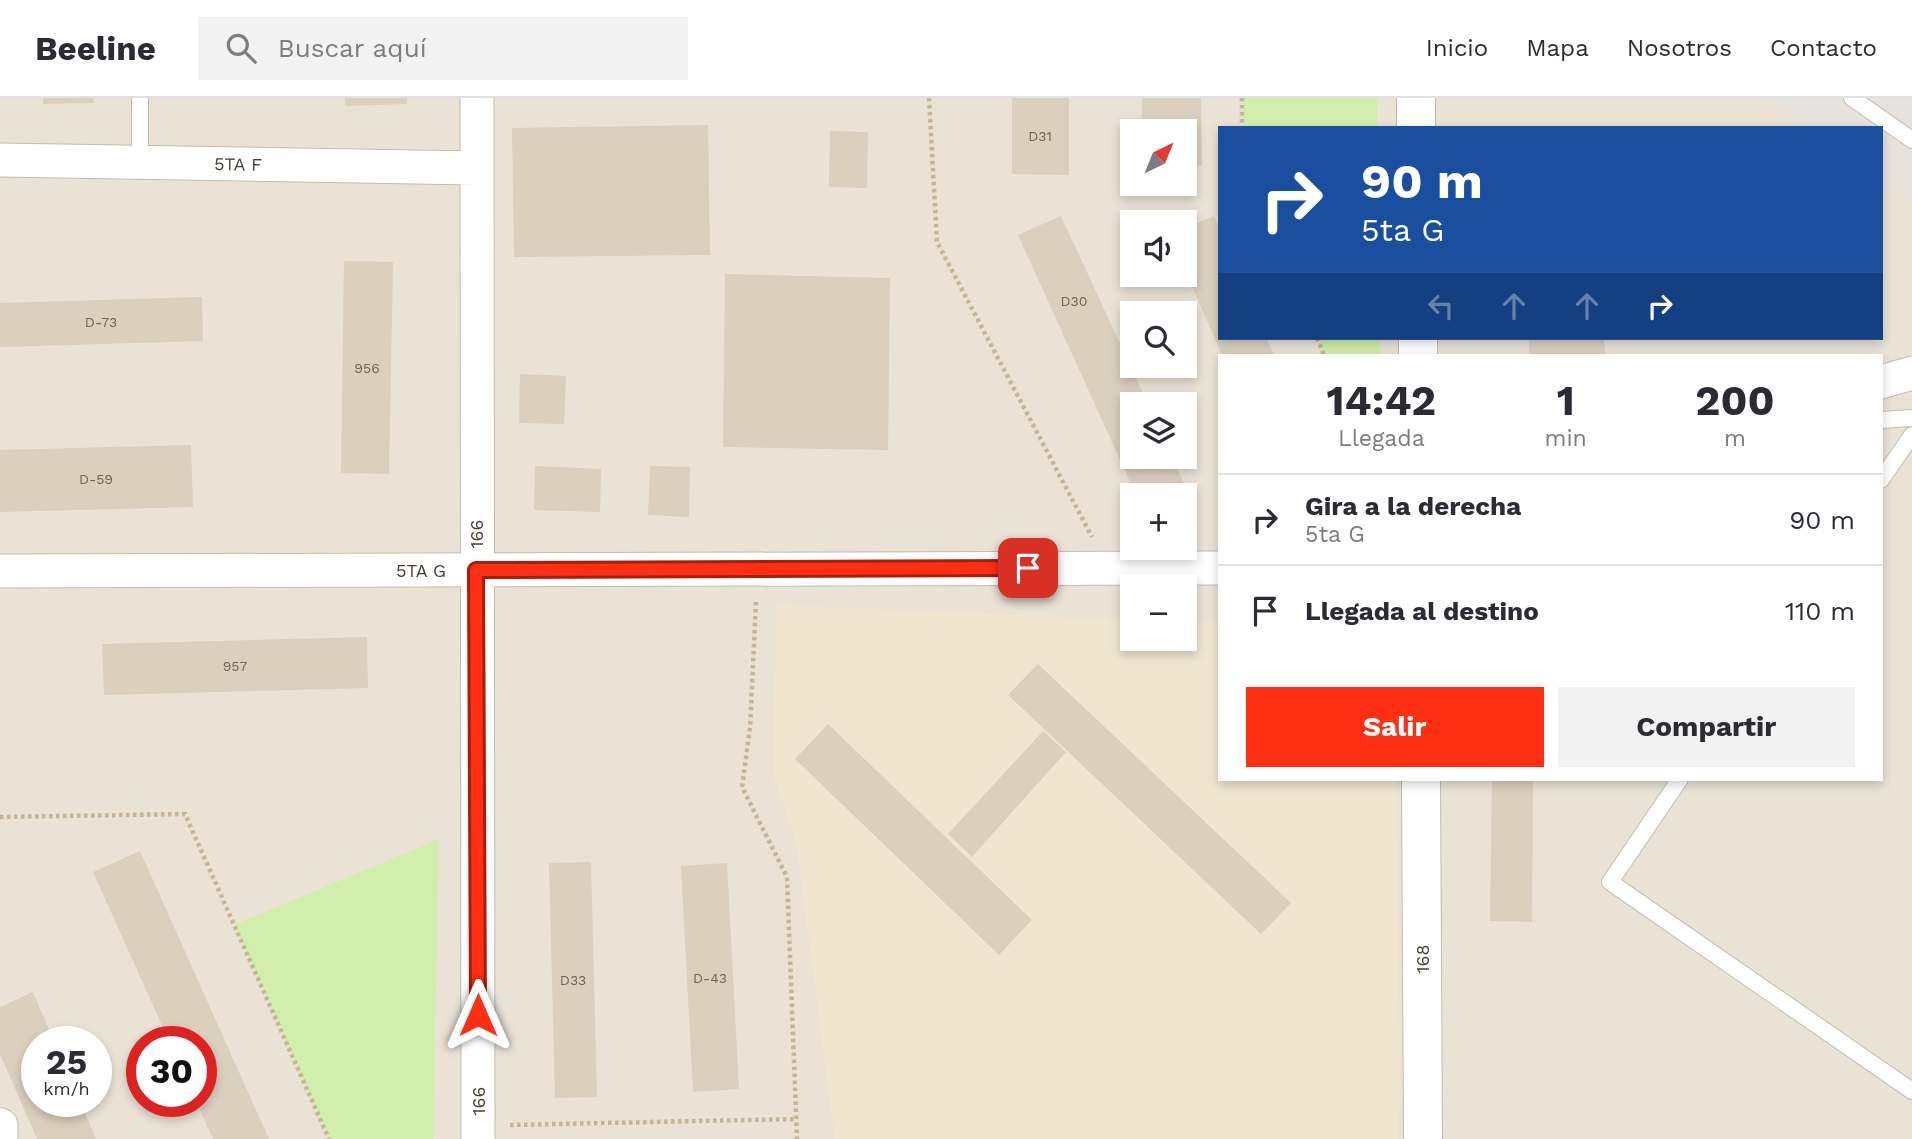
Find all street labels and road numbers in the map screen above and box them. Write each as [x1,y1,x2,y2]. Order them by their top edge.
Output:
street label: 5TA F [214,153,262,175]
street label: 166 [466,520,487,548]
street label: 5TA G [396,560,446,581]
street label: 168 [1412,944,1433,974]
street label: 166 [468,1087,489,1115]

